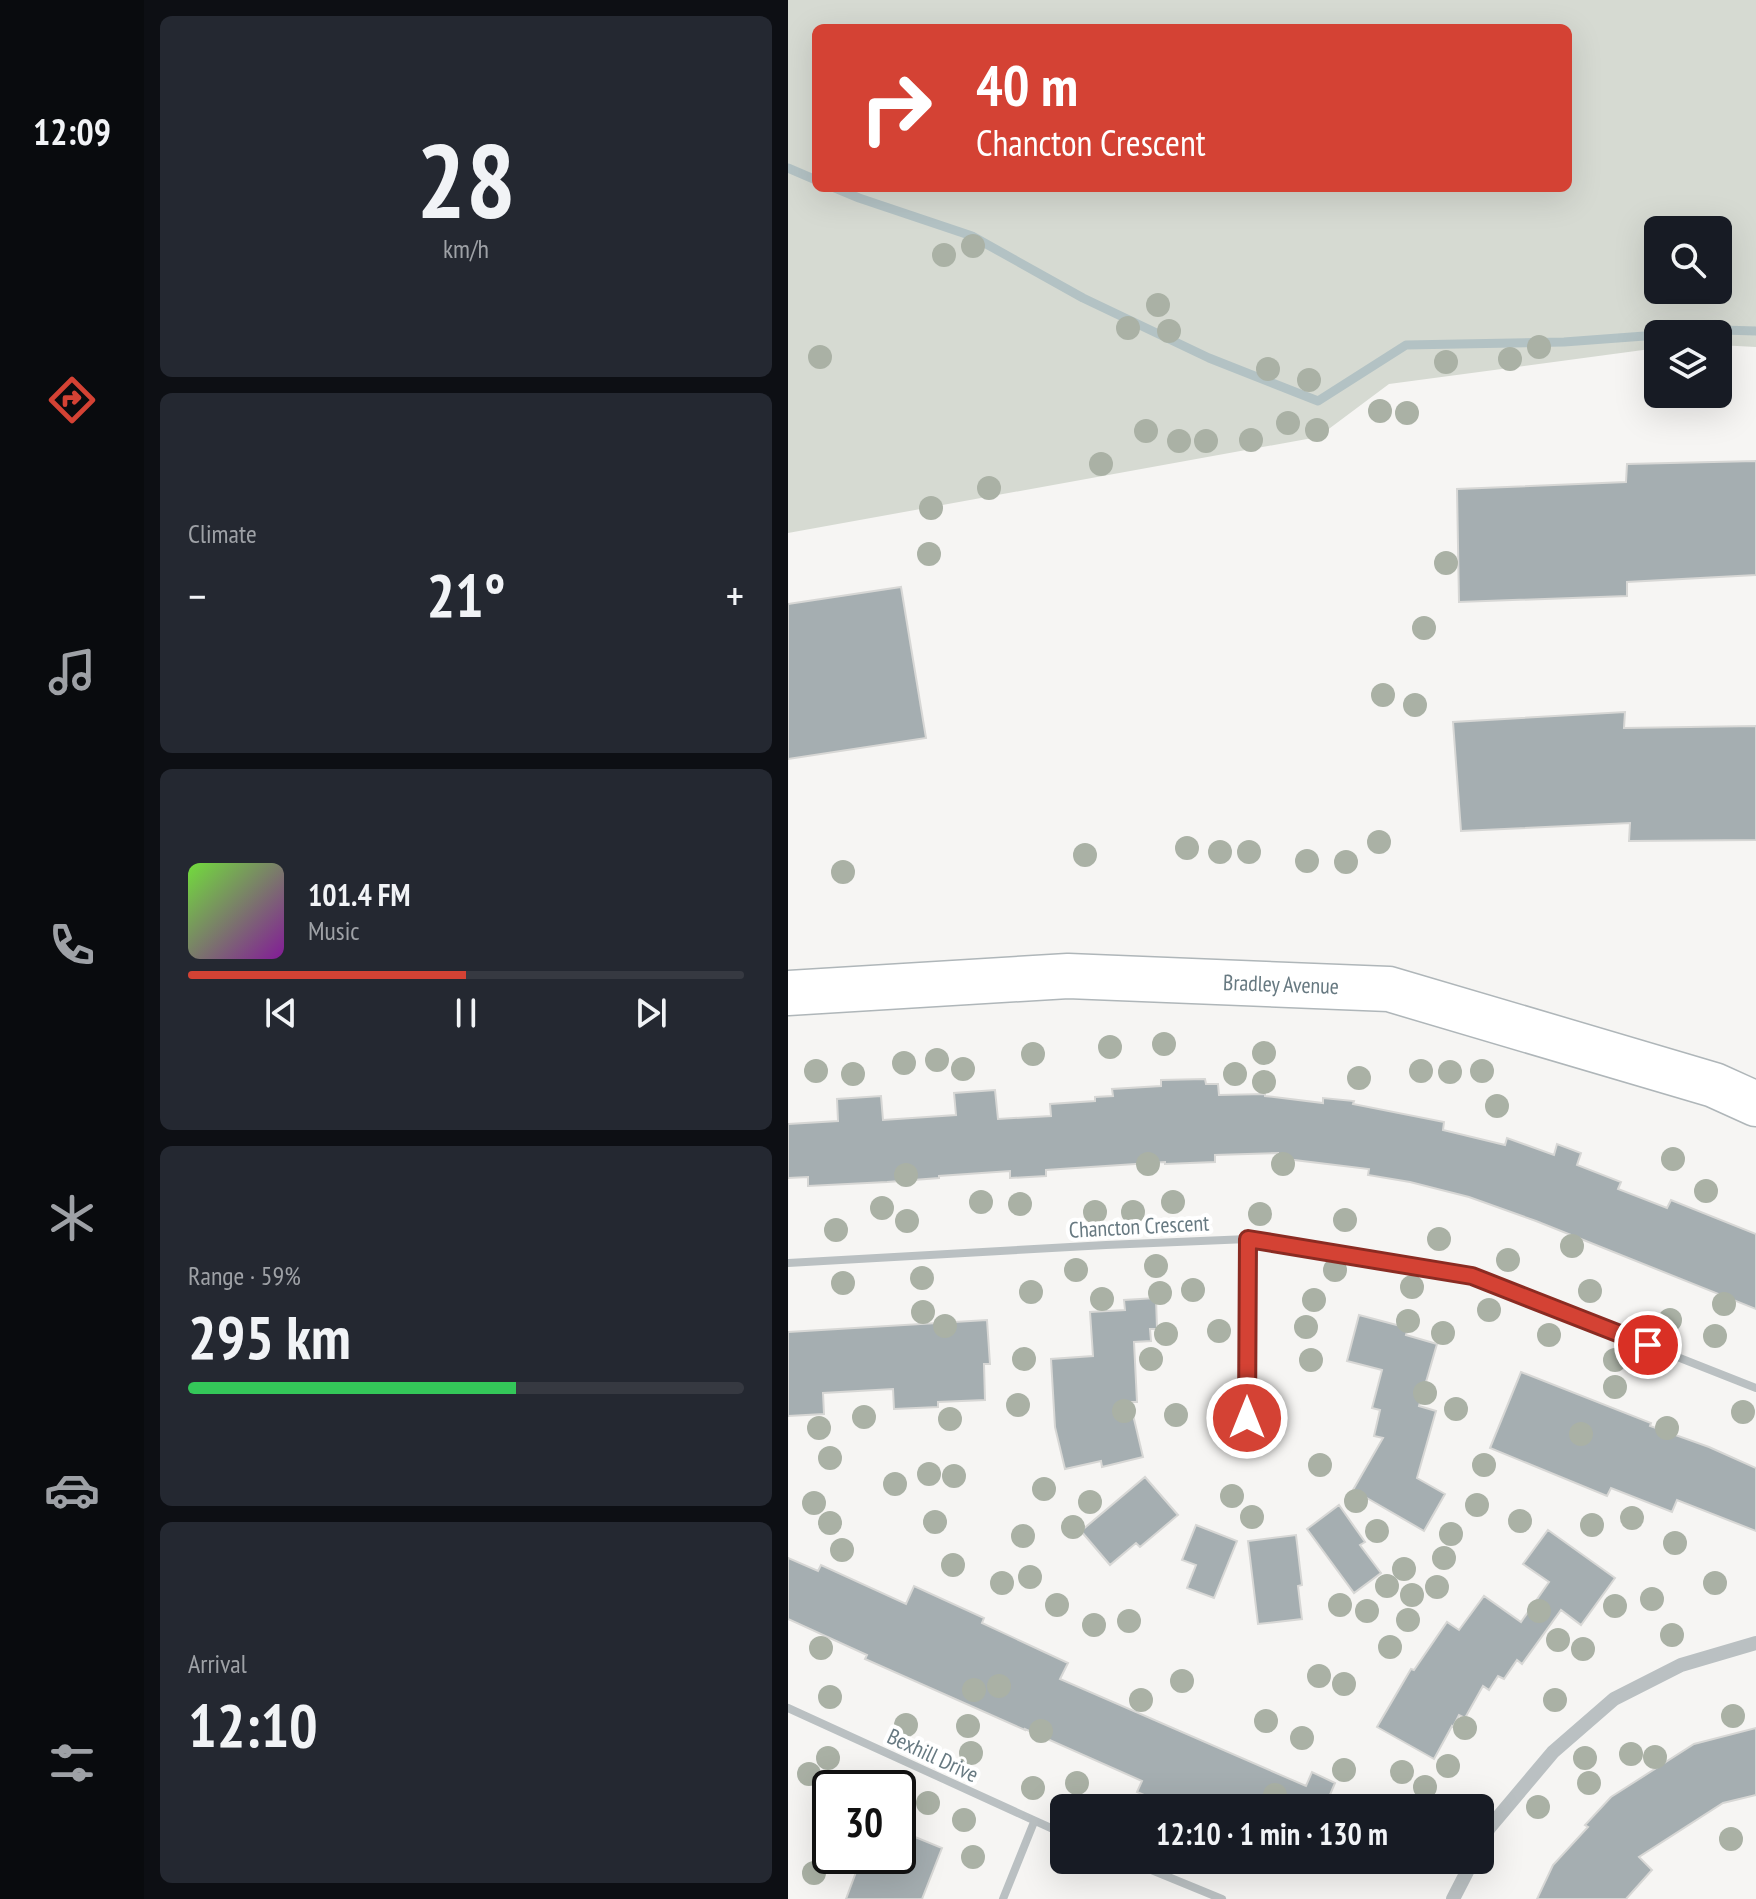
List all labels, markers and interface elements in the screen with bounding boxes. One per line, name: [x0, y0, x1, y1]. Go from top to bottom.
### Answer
text: 40 m: [976, 49, 1078, 121]
icon: right: [844, 56, 948, 160]
text: 12:09: [33, 108, 111, 155]
text: 28: [416, 112, 516, 247]
text: Chancton Crescent: [976, 119, 1206, 166]
map controls: [1644, 216, 1732, 408]
button: search: [1644, 216, 1732, 304]
text: km/h: [443, 232, 489, 265]
button: layers: [1644, 320, 1732, 408]
icon: directions: [44, 372, 100, 428]
text: Climate: [188, 517, 257, 550]
text: 21°: [426, 556, 506, 634]
text: −: [188, 567, 206, 624]
text: +: [726, 567, 744, 624]
icon: music: [44, 644, 100, 700]
text: 101.4 FM: [308, 875, 410, 914]
text: Music: [308, 914, 360, 947]
icon: phone: [44, 917, 100, 973]
street label: Bradley Avenue: [1223, 968, 1339, 1000]
icon: previous: [259, 991, 303, 1035]
icon: pause: [444, 991, 488, 1035]
icon: next: [629, 991, 673, 1035]
icon: climate: [44, 1190, 100, 1246]
street label: Chancton Crescent: [1068, 1208, 1210, 1244]
text: Range · 59%: [188, 1259, 301, 1292]
text: 295 km: [188, 1298, 351, 1376]
pin: [1614, 1311, 1682, 1379]
icon: arrive: [1626, 1323, 1670, 1367]
position arrow: [1205, 1376, 1289, 1460]
icon: car: [44, 1462, 100, 1518]
text: Arrival: [188, 1647, 247, 1680]
text: 12:10: [188, 1686, 318, 1764]
street label: Bexhill Drive: [883, 1722, 983, 1788]
icon: filters: [44, 1735, 100, 1791]
speed limit sign: 30: [812, 1770, 916, 1874]
text: 12:10 · 1 min · 130 m: [1156, 1814, 1388, 1853]

